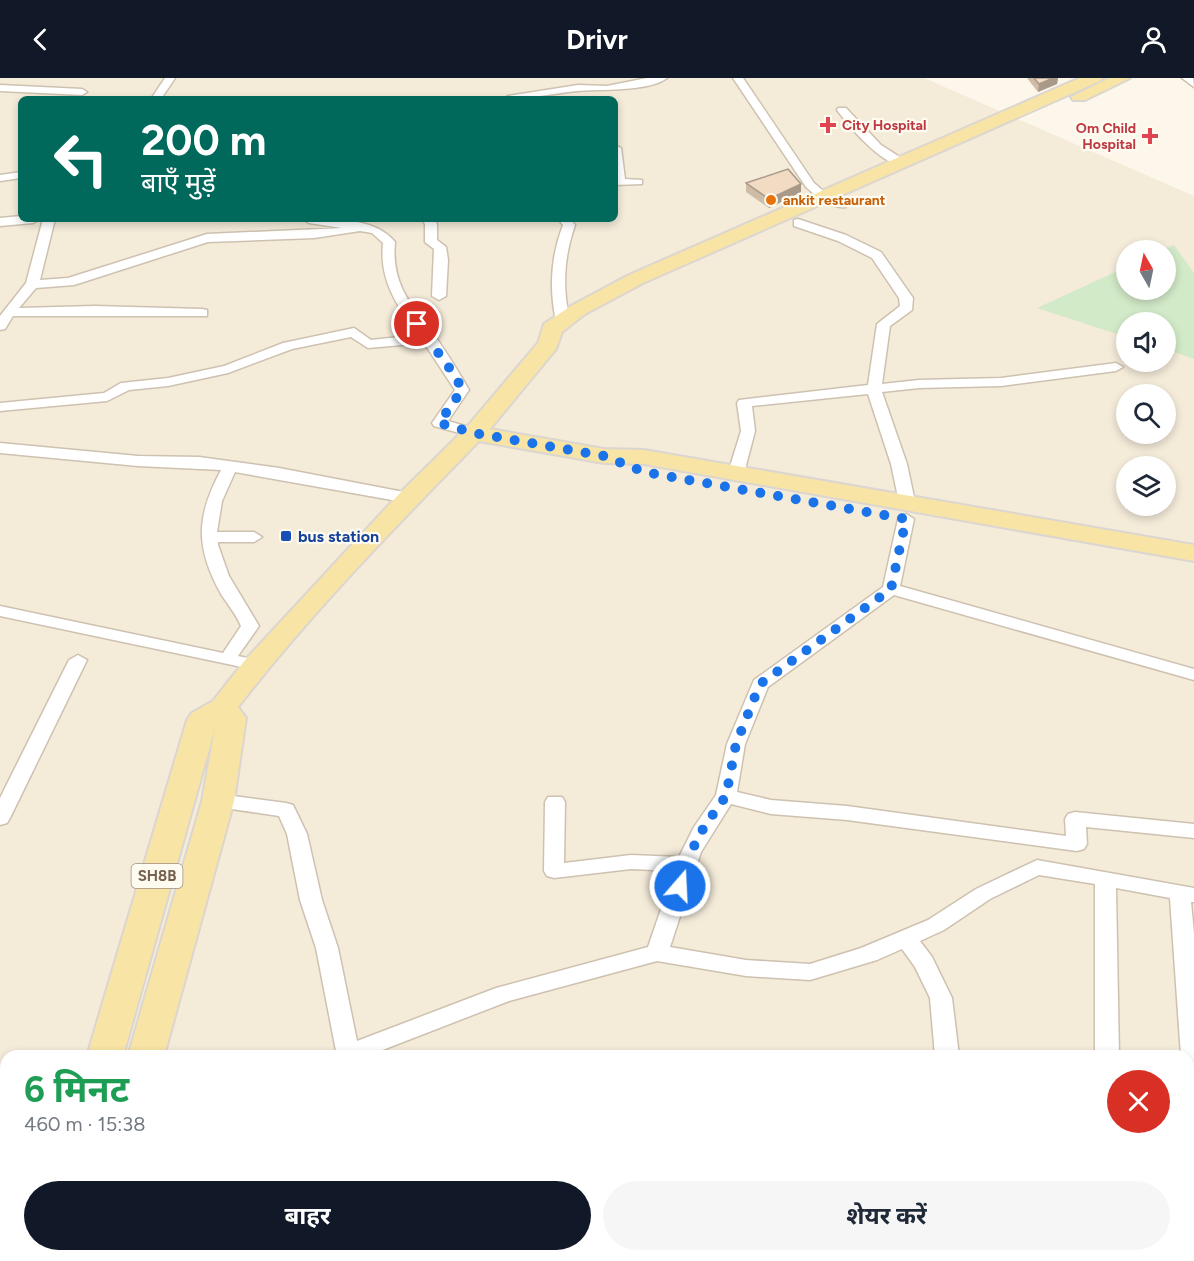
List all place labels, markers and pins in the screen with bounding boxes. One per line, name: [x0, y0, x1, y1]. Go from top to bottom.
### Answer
marker: City Hospital: [819, 116, 837, 134]
place label: City Hospital: [842, 117, 927, 134]
place label: Om Child Hospital: [1076, 120, 1136, 153]
marker: Om Child Hospital: [1141, 127, 1159, 145]
place label: ankit restaurant: [783, 192, 886, 209]
marker: ankit restaurant: [764, 193, 778, 207]
pin: [391, 298, 442, 349]
place label: bus station: [298, 527, 379, 546]
marker: bus station: [279, 529, 293, 543]

